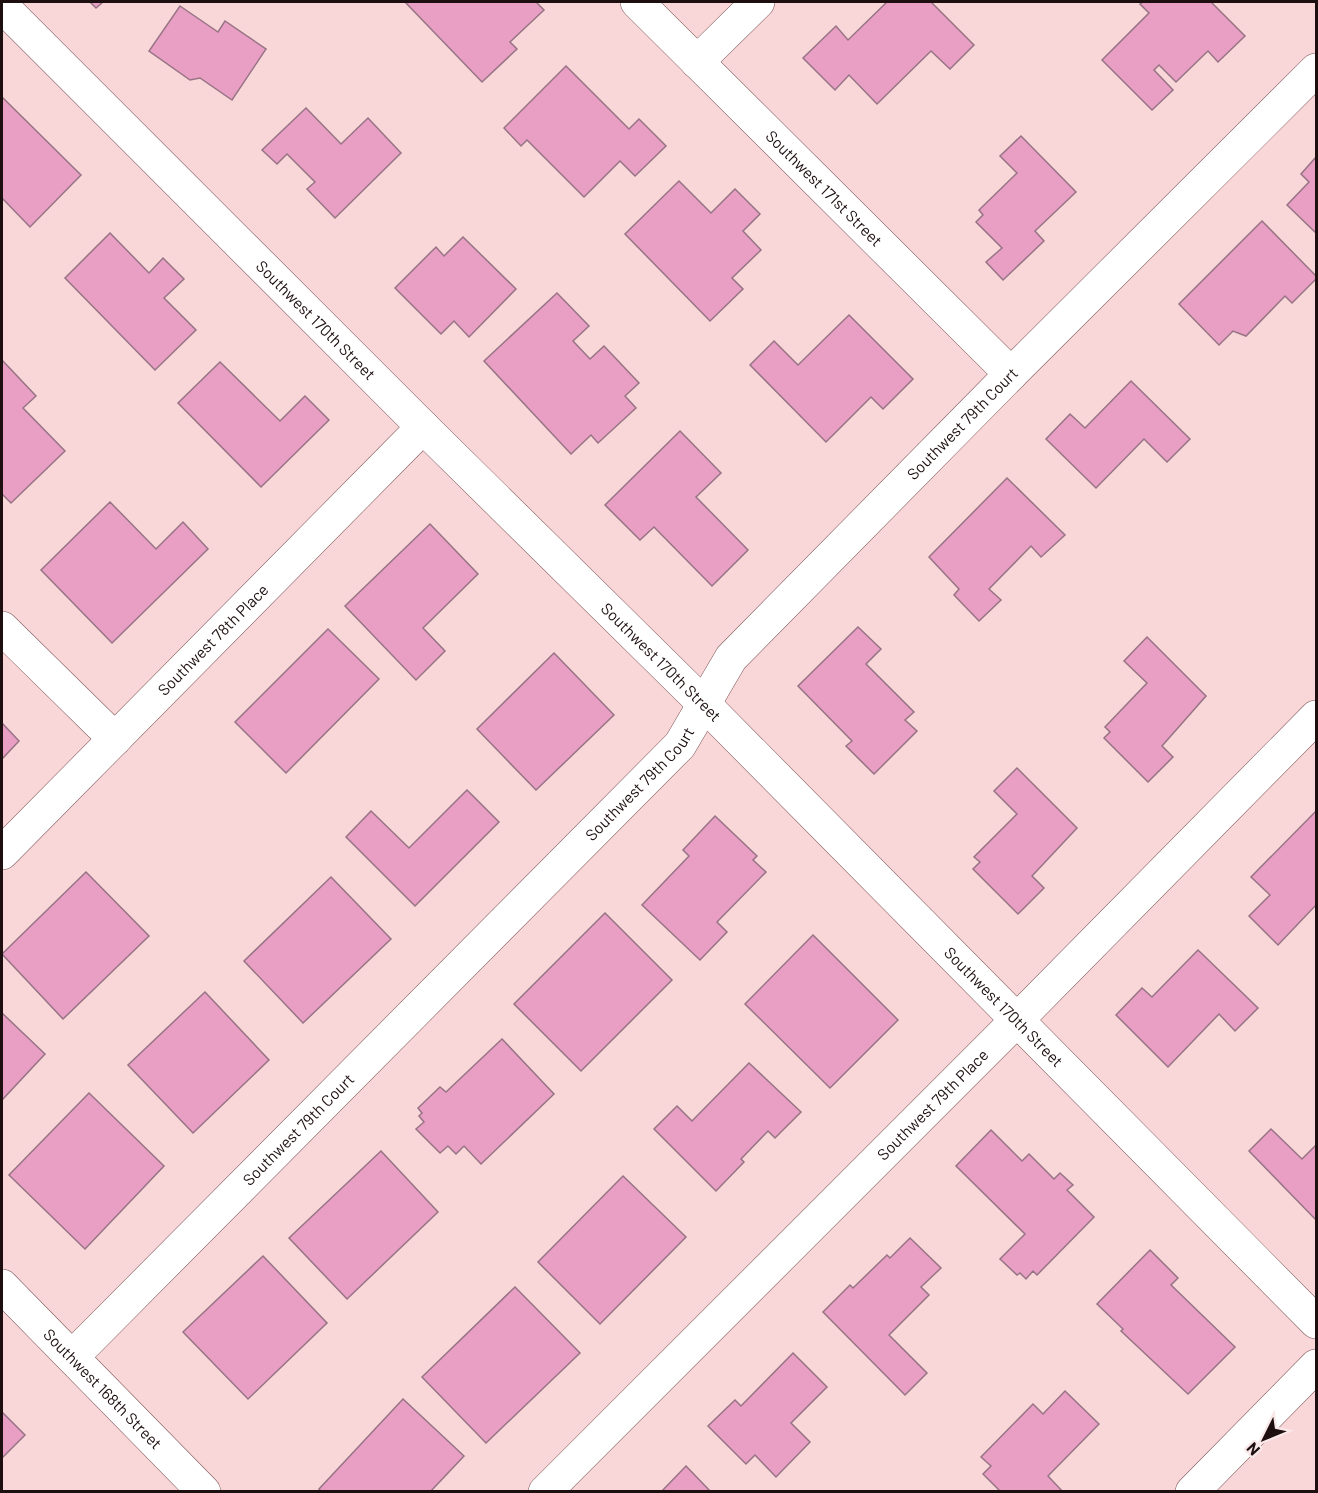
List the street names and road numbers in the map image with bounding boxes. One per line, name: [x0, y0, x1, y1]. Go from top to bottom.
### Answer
street label: Southwest 171st Street: [762, 126, 887, 250]
street label: Southwest 170th Street: [253, 256, 380, 383]
street label: Southwest 79th Court: [903, 363, 1021, 483]
street label: Southwest 78th Place: [153, 580, 272, 699]
street label: Southwest 170th Street: [598, 598, 726, 725]
street label: Southwest 79th Court: [581, 723, 697, 844]
street label: Southwest 170th Street: [941, 942, 1068, 1070]
street label: Southwest 79th Place: [873, 1045, 992, 1164]
street label: Southwest 79th Court: [238, 1069, 357, 1189]
street label: Southwest 168th Street: [40, 1324, 166, 1453]

